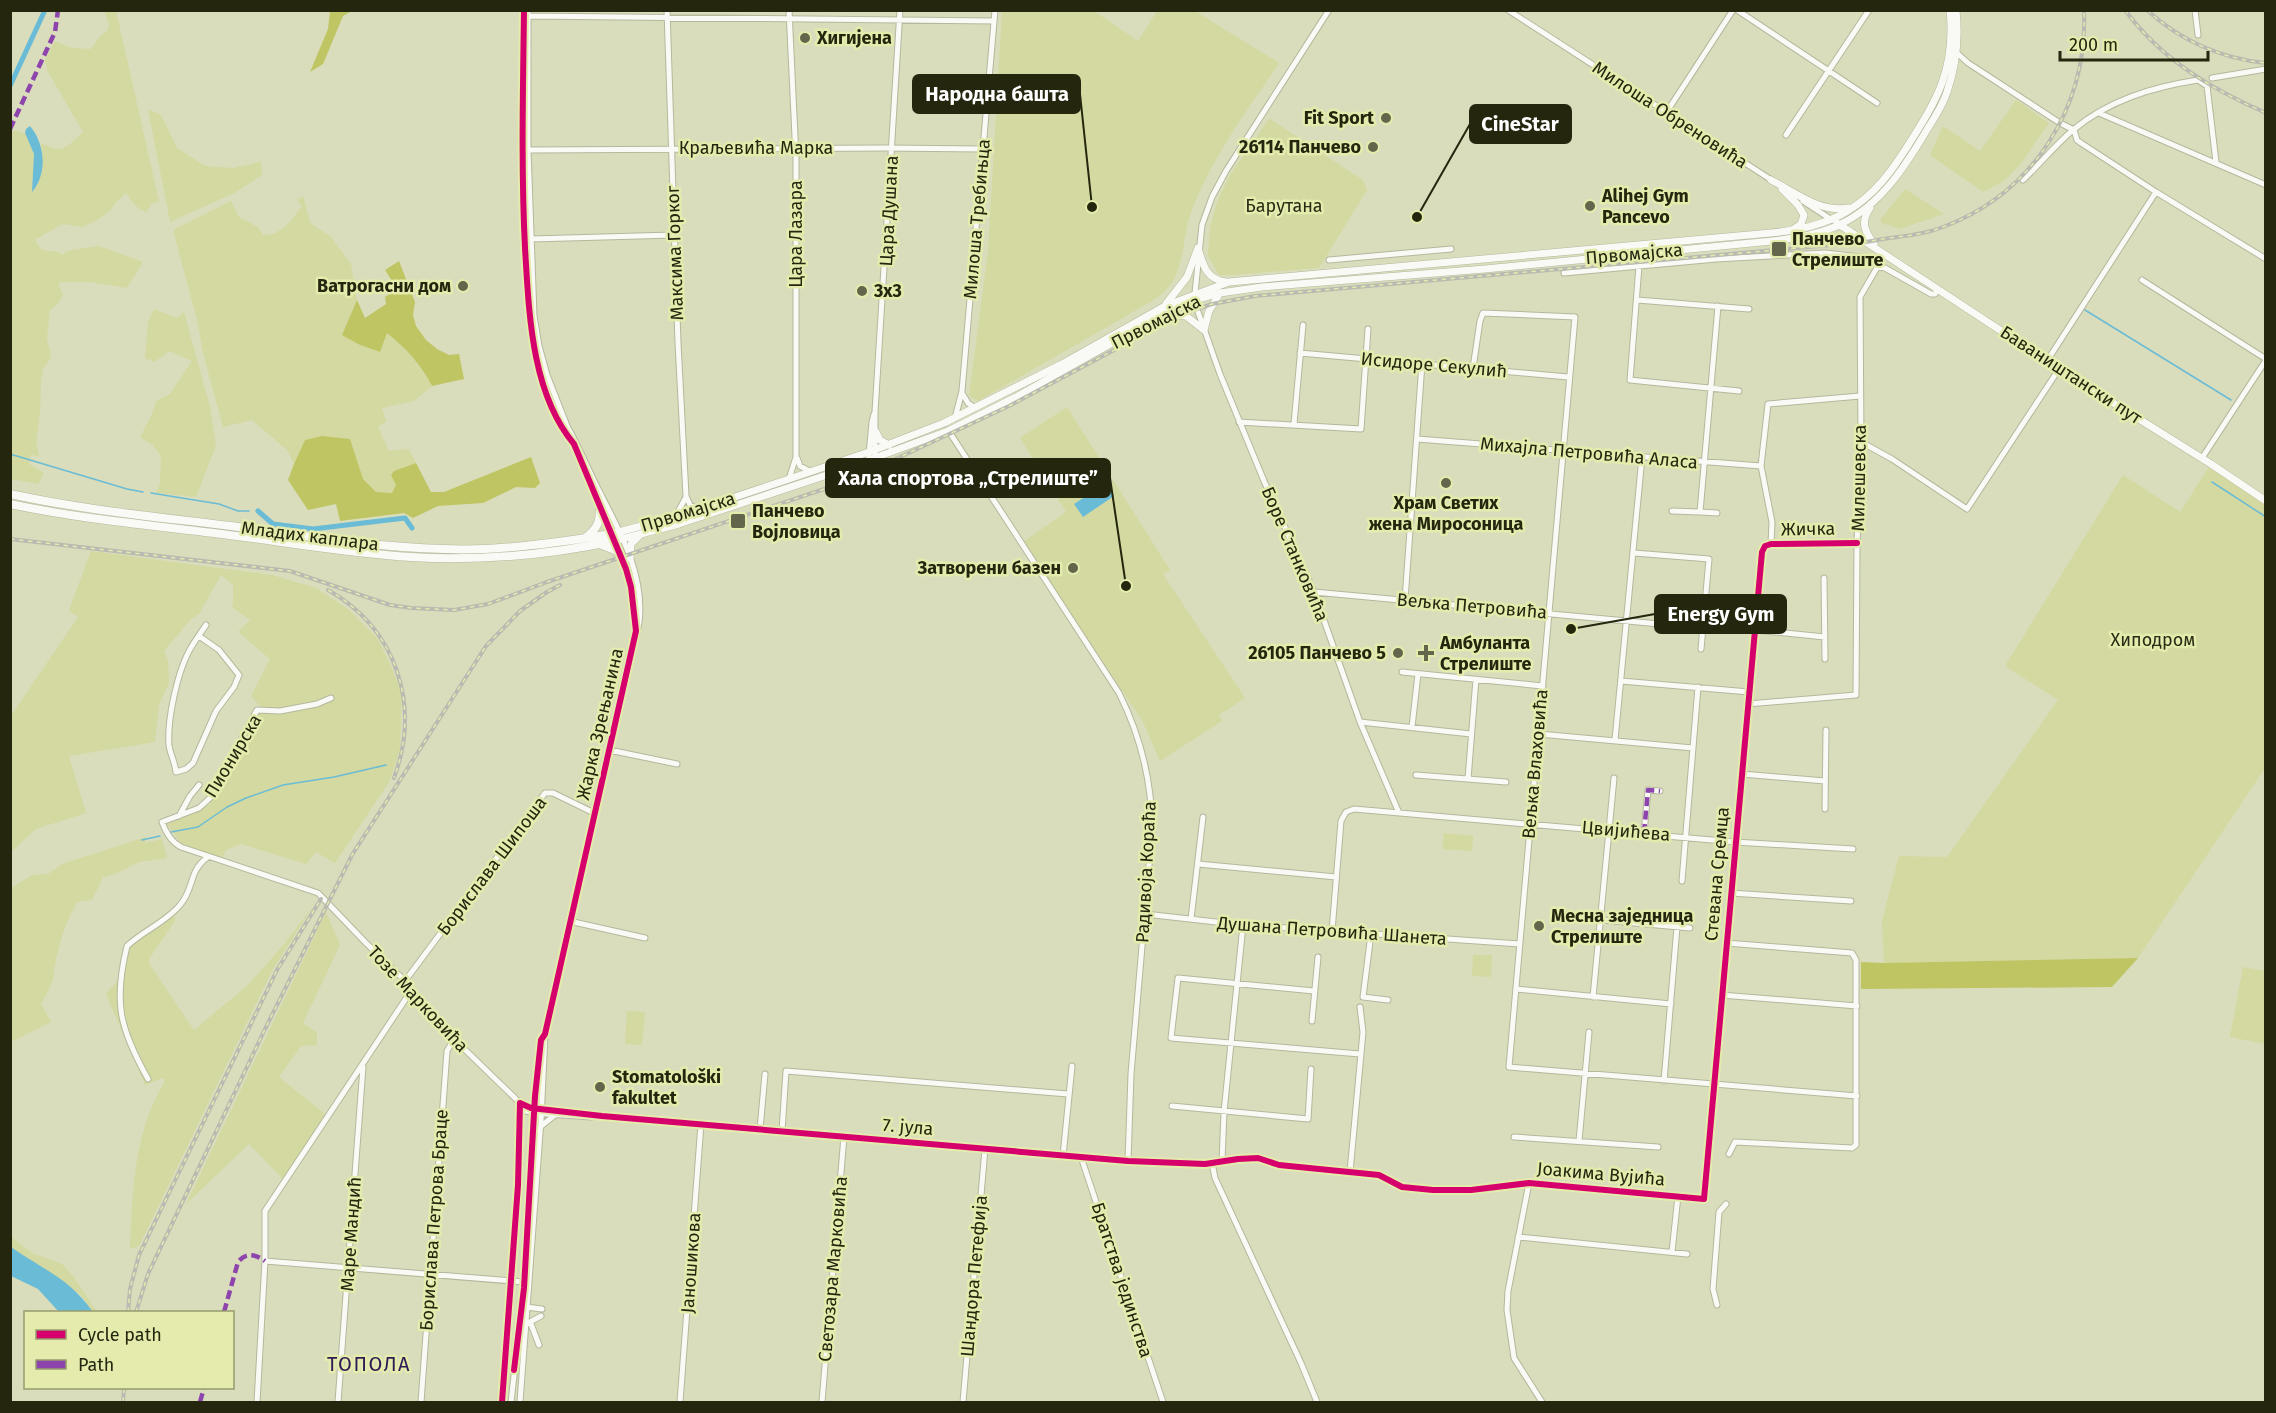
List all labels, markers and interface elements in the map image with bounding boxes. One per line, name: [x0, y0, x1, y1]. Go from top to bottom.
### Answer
scale bar: [2060, 24, 2208, 62]
place label: Хигијена: [816, 27, 892, 49]
marker: Хигијена: [798, 31, 812, 45]
text: 200 m: [2069, 34, 2118, 56]
street label: Милоша Обреновића: [1588, 57, 1752, 173]
callout: Народна башта: [913, 75, 1080, 113]
text: Народна башта: [925, 82, 1069, 106]
callout: CineStar: [1470, 105, 1571, 143]
place label: Fit Sport: [1304, 107, 1375, 129]
marker: Fit Sport: [1379, 111, 1393, 125]
text: CineStar: [1481, 112, 1560, 136]
place label: 26114 Панчево: [1239, 136, 1361, 158]
street label: Краљевића Марка: [679, 137, 833, 159]
street label: Милоша Требињца: [959, 138, 995, 300]
marker: 26114 Панчево: [1366, 140, 1380, 154]
street label: Цара Душана: [875, 155, 903, 267]
street label: Цара Лазара: [785, 180, 807, 288]
street label: Максима Горког: [662, 185, 688, 321]
place label: Alihej Gym Pancevo: [1601, 185, 1689, 228]
park label: Барутана: [1245, 195, 1323, 217]
marker: Alihej Gym Pancevo: [1583, 199, 1597, 213]
place label: Панчево Стрелиште: [1792, 228, 1884, 271]
street label: Првомајска: [1584, 239, 1684, 269]
marker: Панчево Стрелиште: [1770, 240, 1788, 258]
place label: Ватрогасни дом: [317, 275, 451, 297]
marker: Ватрогасни дом: [456, 279, 470, 293]
place label: 3x3: [873, 280, 902, 302]
marker: 3x3: [855, 284, 869, 298]
street label: Првомајска: [1108, 290, 1204, 354]
street label: Баваништански пут: [1996, 321, 2147, 430]
street label: Исидоре Секулић: [1360, 348, 1508, 382]
street label: Милешевска: [1847, 424, 1871, 532]
street label: Михајла Петровића Аласа: [1479, 433, 1699, 473]
callout: Хала спортова „Стрелиште”: [826, 459, 1110, 497]
text: Хала спортова „Стрелиште”: [837, 466, 1098, 490]
marker: Храм Светих жена Миросоница: [1439, 476, 1453, 490]
street label: Боре Станковића: [1257, 483, 1333, 625]
street label: Првомајска: [638, 487, 738, 537]
place label: Храм Светих жена Миросоница: [1369, 492, 1523, 535]
place label: Панчево Војловица: [752, 500, 841, 543]
marker: Панчево Војловица: [729, 512, 747, 530]
street label: Младих каплара: [240, 517, 380, 555]
street label: Жичка: [1781, 518, 1835, 540]
place label: Затворени базен: [916, 557, 1061, 579]
marker: Затворени базен: [1066, 561, 1080, 575]
street label: Вељка Петровића: [1396, 588, 1548, 624]
callout: Energy Gym: [1655, 595, 1786, 633]
text: Energy Gym: [1668, 602, 1774, 626]
park label: Хиподром: [2111, 629, 2195, 651]
place label: Амбуланта Стрелиште: [1439, 632, 1532, 675]
place label: 26105 Панчево 5: [1248, 642, 1386, 664]
marker: Амбуланта Стрелиште: [1417, 644, 1435, 662]
street label: Жарка Зрењанина: [572, 646, 628, 802]
marker: 26105 Панчево 5: [1391, 646, 1405, 660]
street label: Вељка Влаховића: [1517, 688, 1553, 840]
street label: Пионирска: [200, 710, 266, 802]
street label: Борислава Шипоша: [433, 792, 551, 940]
street label: Радивоја Кораћа: [1131, 801, 1161, 943]
street label: Стевана Сремца: [1700, 806, 1734, 942]
street label: Цвијићева: [1581, 816, 1671, 846]
place label: Месна заједница Стрелиште: [1551, 905, 1694, 948]
street label: Душана Петровића Шанета: [1216, 912, 1447, 950]
marker: Месна заједница Стрелиште: [1532, 919, 1546, 933]
street label: Тозе Марковића: [363, 941, 473, 1057]
place label: Stomatološki fakultet: [612, 1066, 721, 1109]
marker: Stomatološki fakultet: [593, 1080, 607, 1094]
street label: Борислава Петрова Браце: [415, 1109, 453, 1331]
street label: 7. јула: [882, 1114, 934, 1140]
street label: Јоакима Вујића: [1536, 1157, 1666, 1191]
street label: Светозара Марковића: [814, 1175, 852, 1363]
street label: Маре Мандић: [336, 1176, 366, 1292]
street label: Шандора Петефија: [956, 1194, 992, 1358]
street label: Братства јединства: [1087, 1200, 1157, 1360]
street label: Јаношикова: [677, 1212, 705, 1314]
legend: [24, 1311, 234, 1389]
text: Cycle path: [78, 1324, 162, 1346]
district label: ТОПОЛА: [327, 1352, 411, 1376]
text: Path: [78, 1354, 114, 1376]

